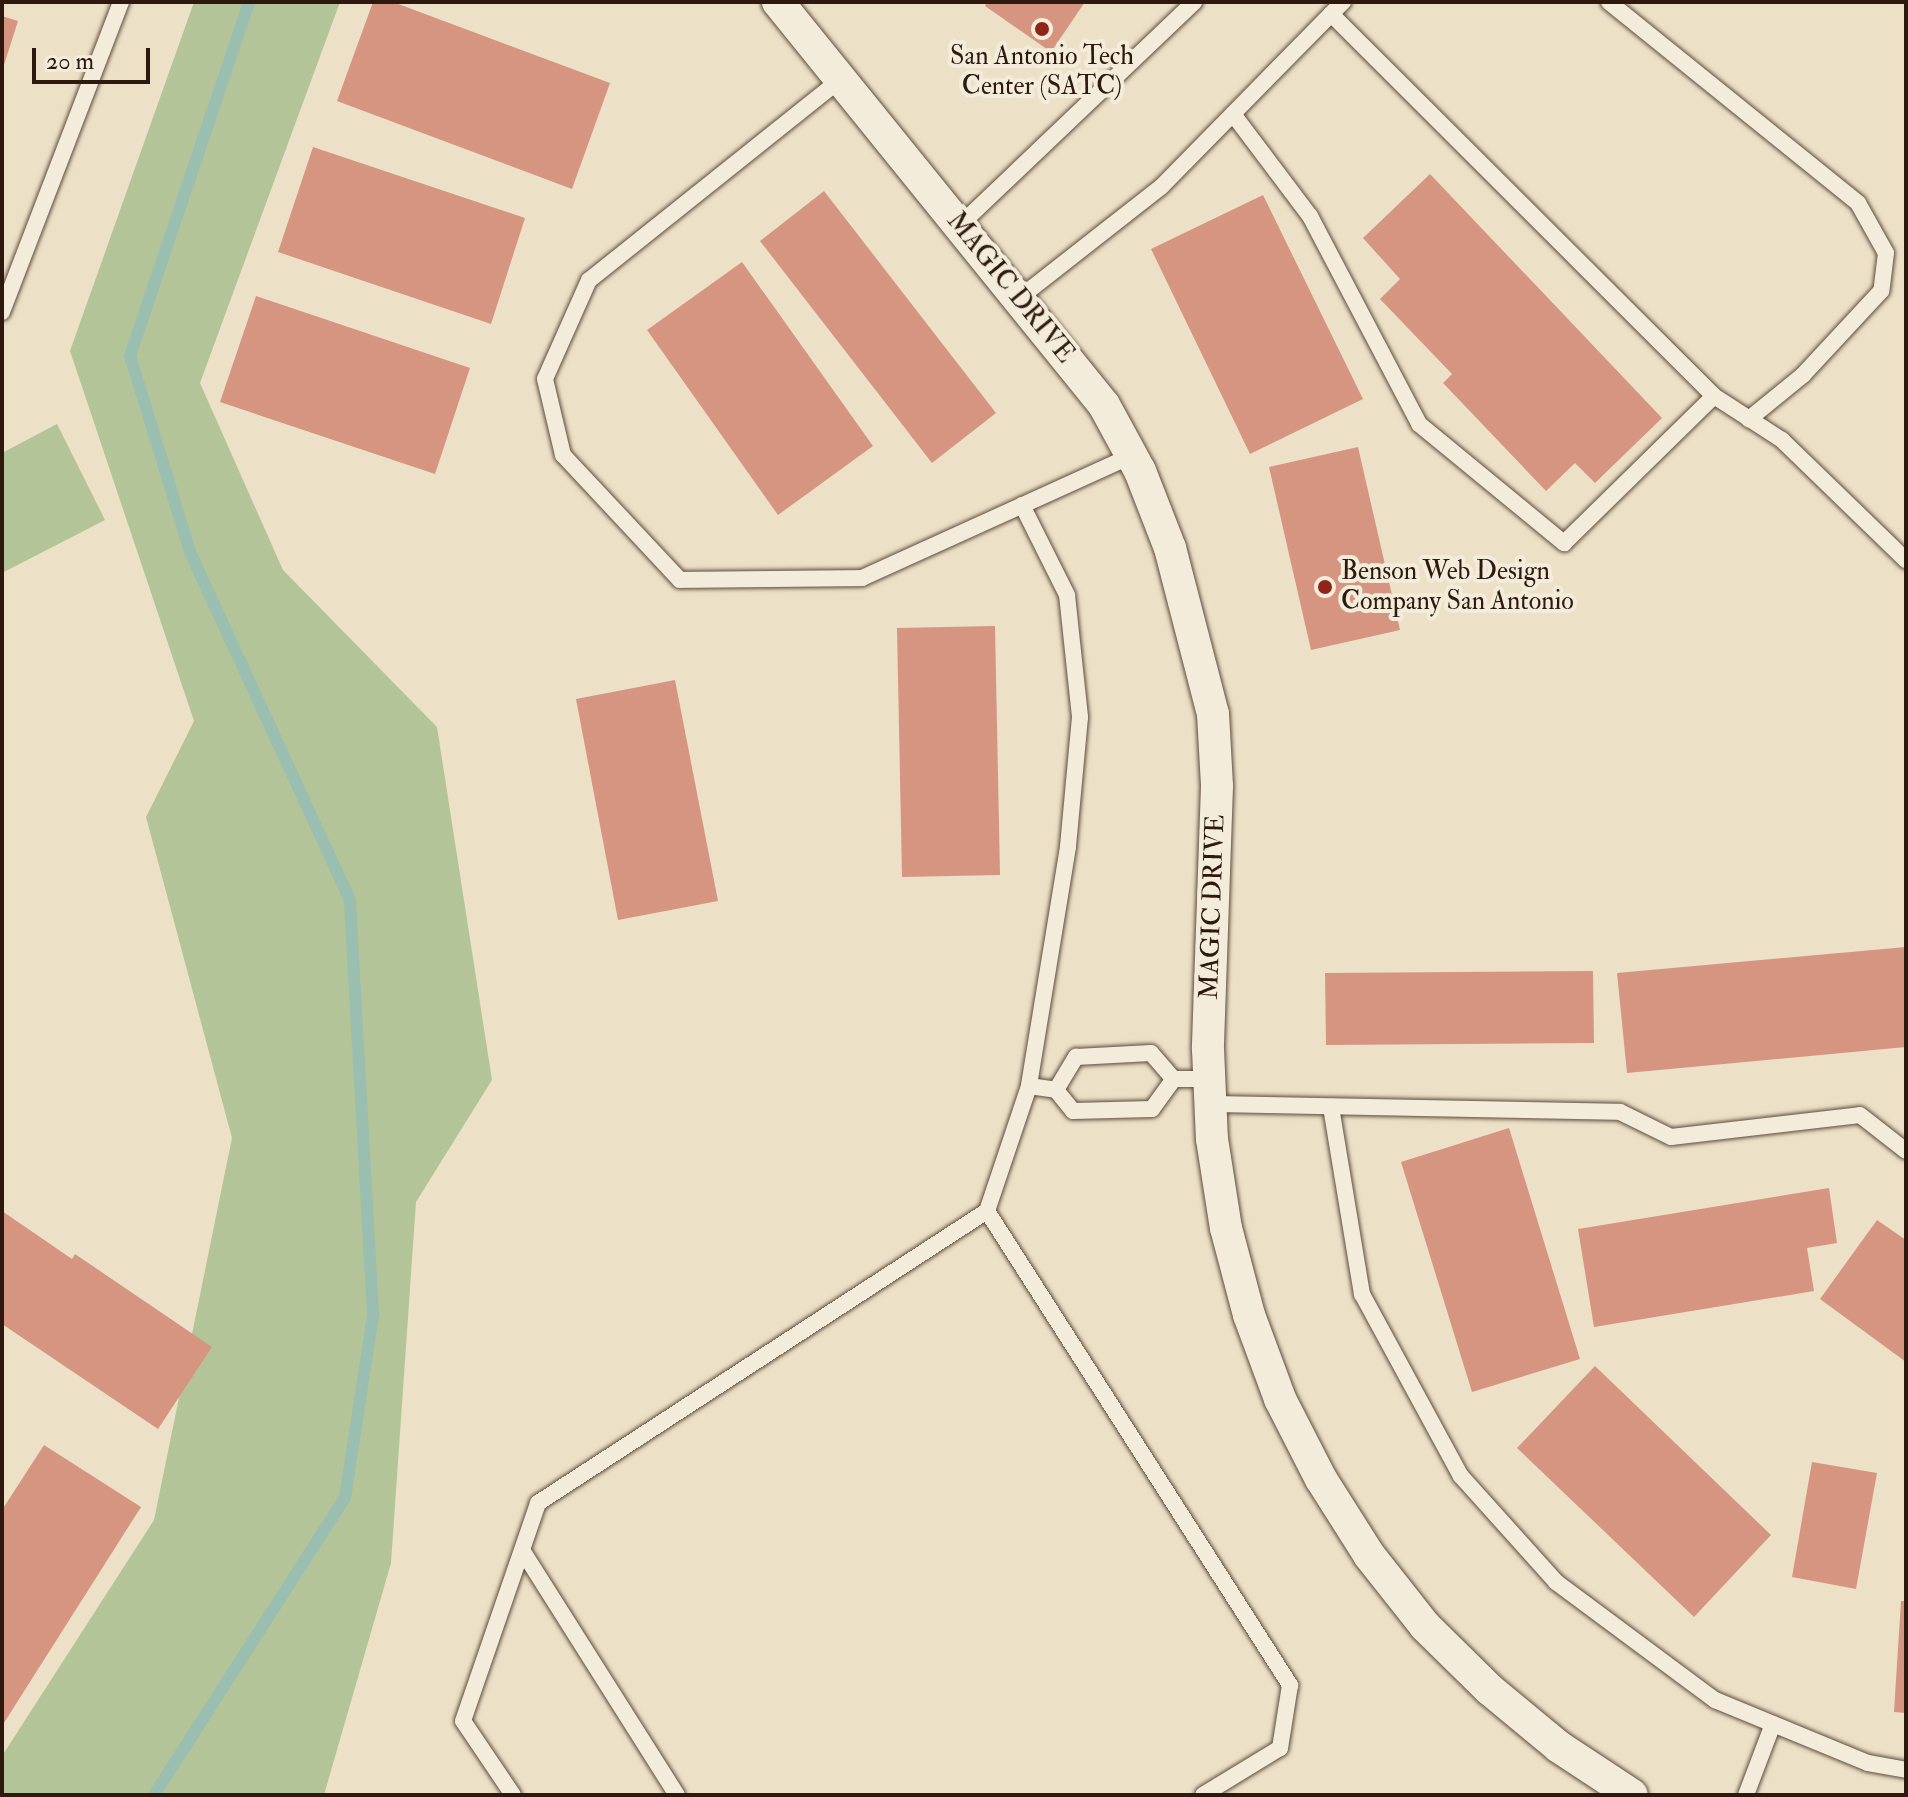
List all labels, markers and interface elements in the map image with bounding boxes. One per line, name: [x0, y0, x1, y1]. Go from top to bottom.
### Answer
marker: San Antonio Tech Center (SATC): [1033, 20, 1051, 38]
scale bar: [36, 32, 154, 82]
place label: San Antonio Tech Center (SATC): [950, 41, 1134, 102]
text: 20 m: [46, 46, 94, 77]
street label: MAGIC DRIVE: [940, 206, 1080, 370]
place label: Benson Web Design Company San Antonio: [1341, 556, 1574, 618]
marker: Benson Web Design Company San Antonio: [1316, 578, 1334, 596]
street label: MAGIC DRIVE: [1194, 814, 1232, 1000]

